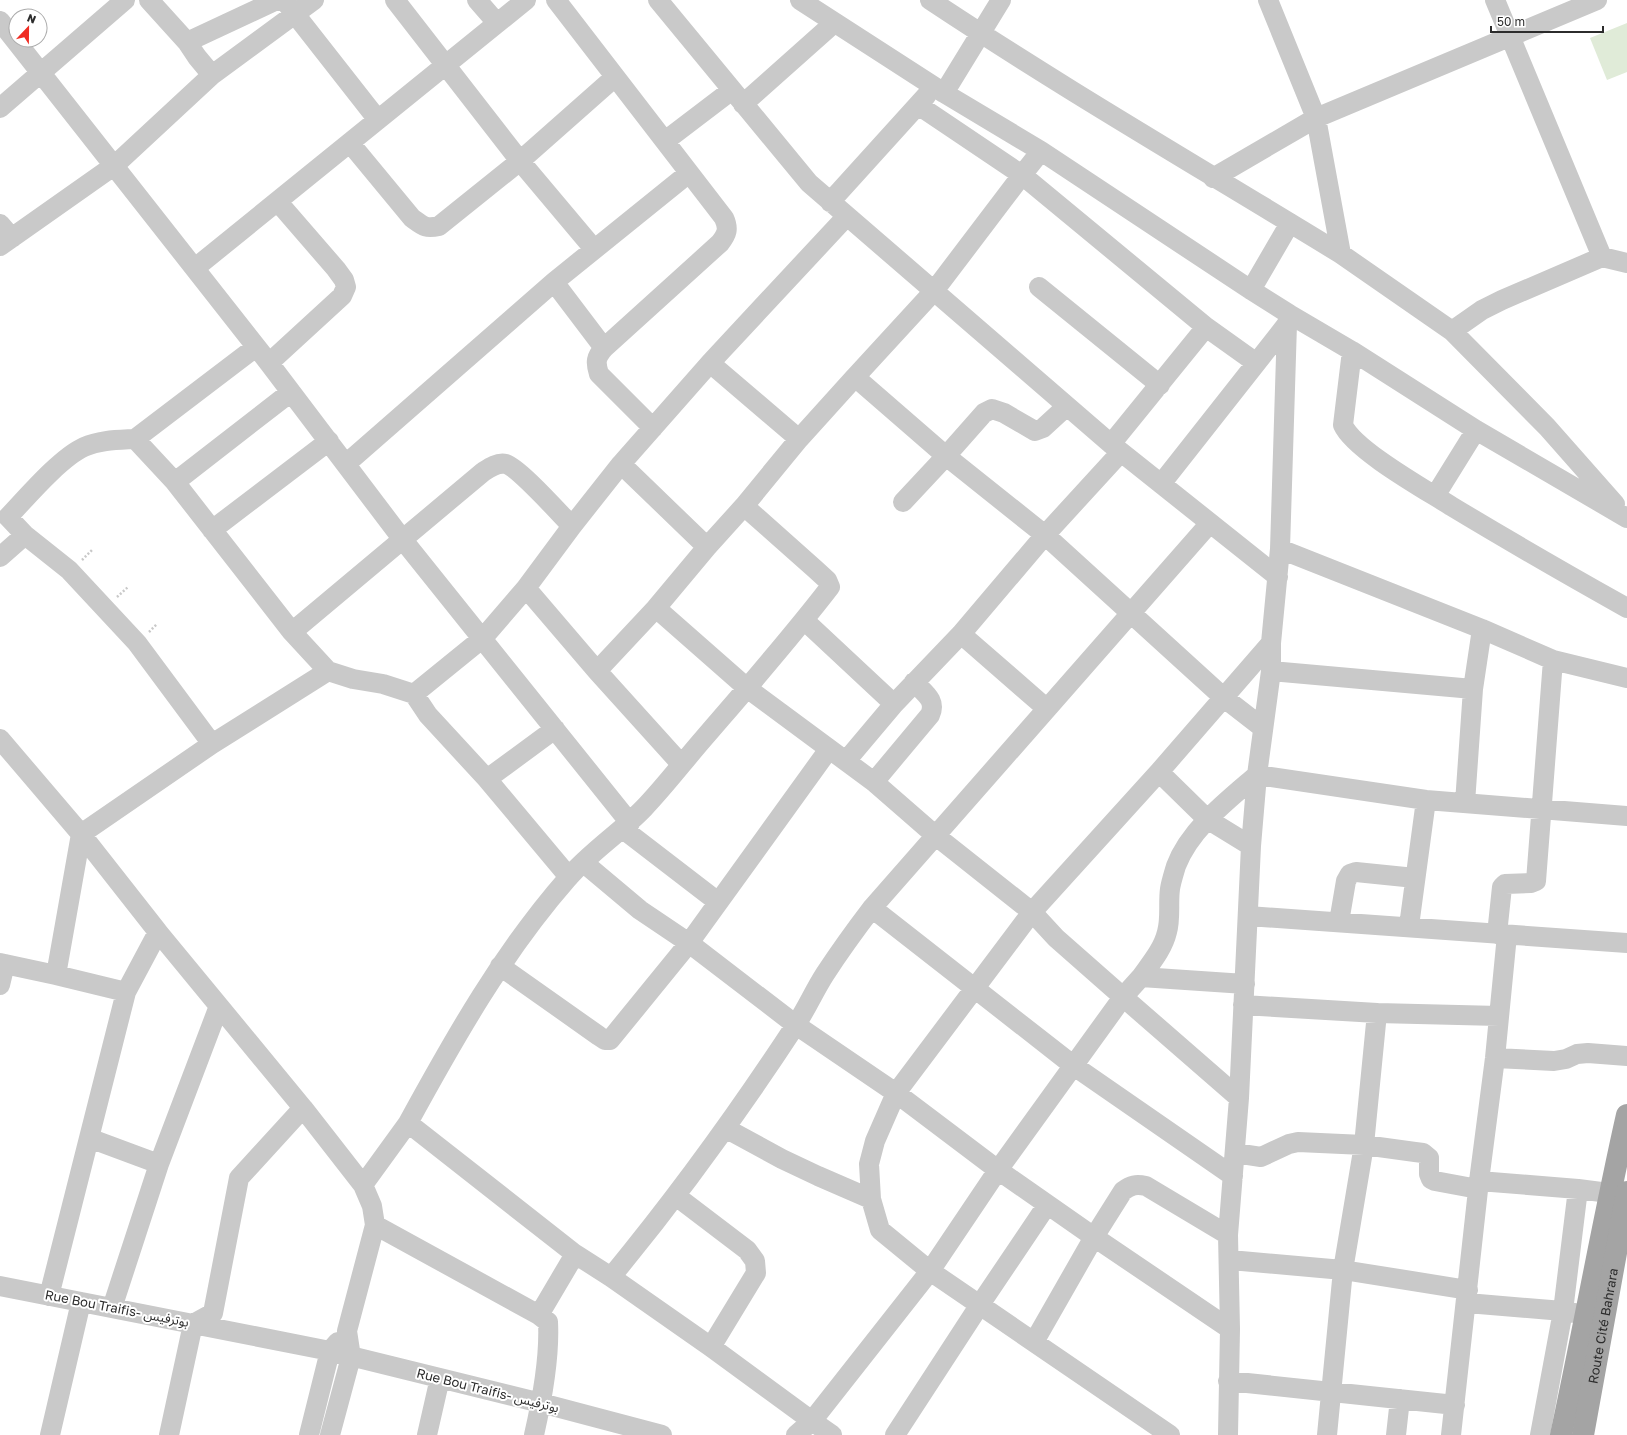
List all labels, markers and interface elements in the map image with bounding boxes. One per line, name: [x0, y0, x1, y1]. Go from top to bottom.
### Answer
north arrow: [8, 8, 48, 48]
scale bar: [1491, 8, 1603, 34]
text: N: [26, 11, 38, 26]
text: 50 m: [1497, 14, 1525, 29]
street label: Route Cité Bahrara: [1584, 1267, 1621, 1385]
street label: Rue Bou Traifis- بوترفيس: [43, 1286, 190, 1331]
street label: Rue Bou Traifis- بوترفيس: [415, 1365, 561, 1416]

